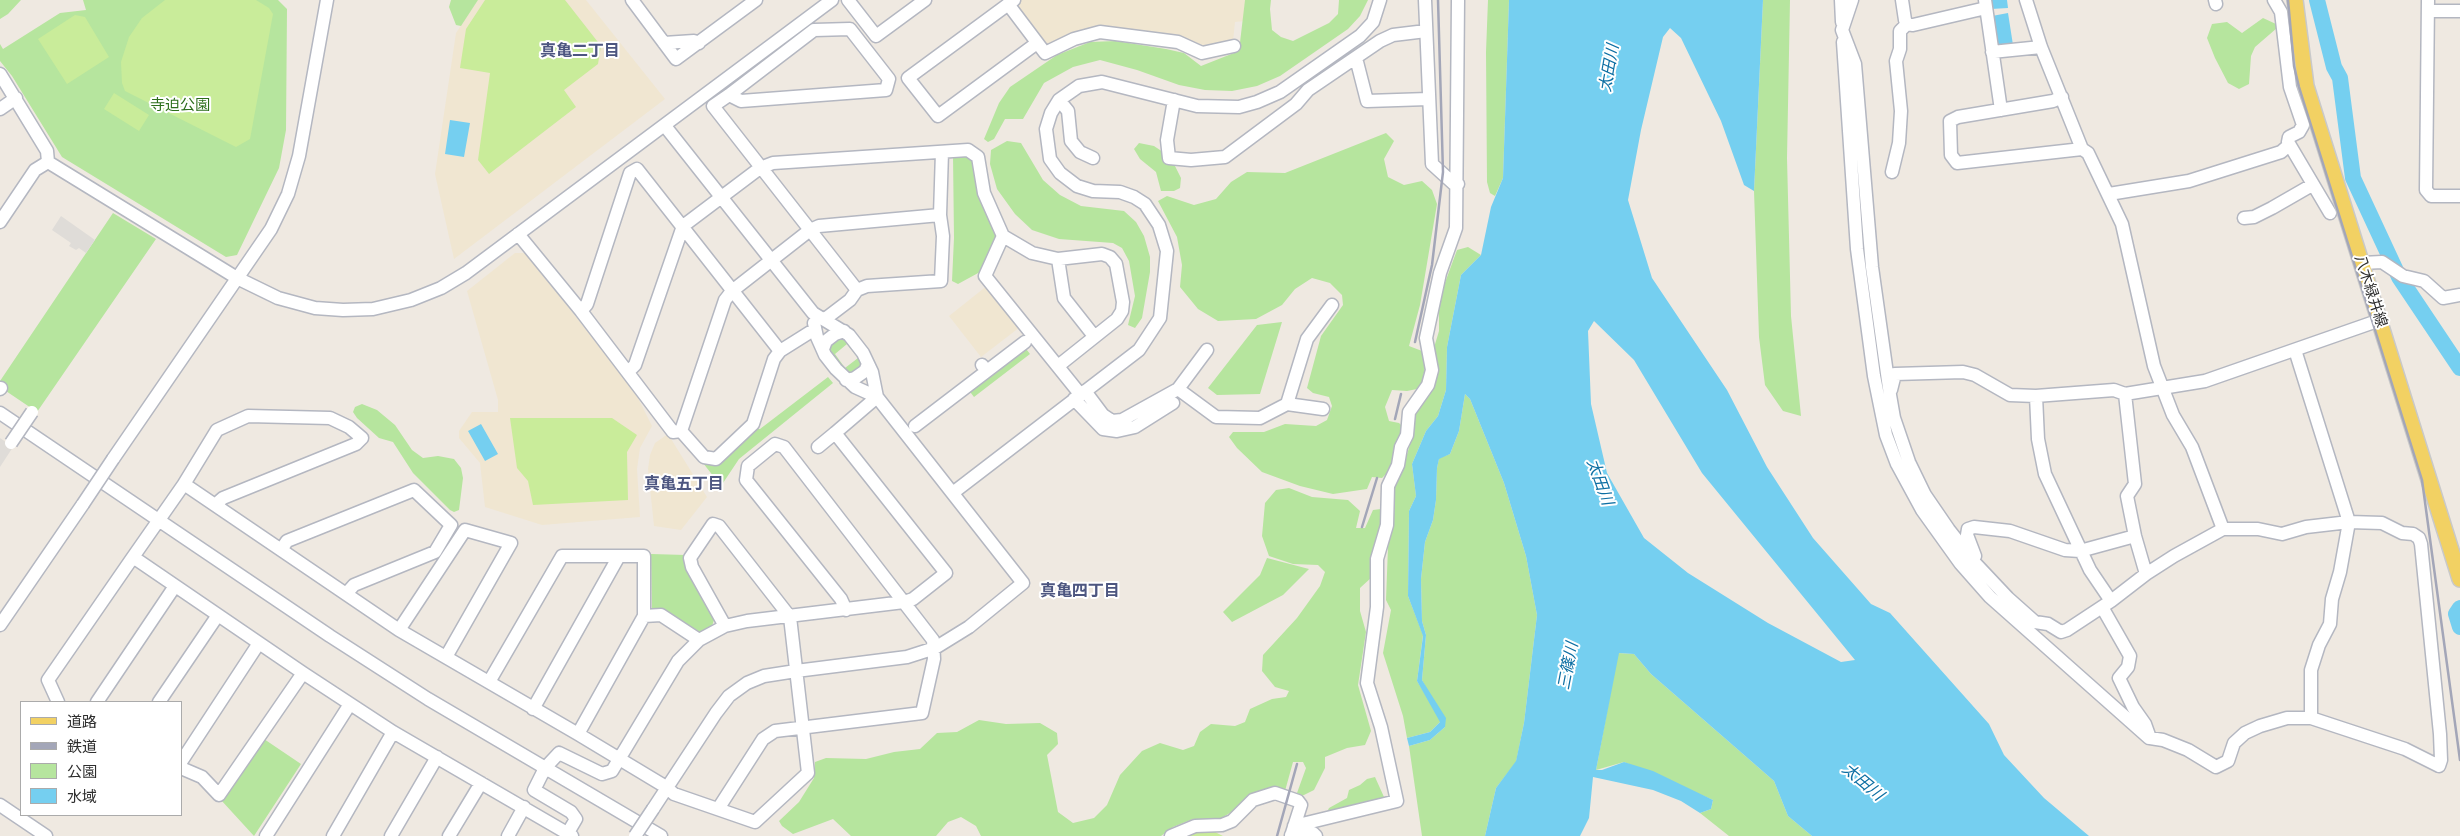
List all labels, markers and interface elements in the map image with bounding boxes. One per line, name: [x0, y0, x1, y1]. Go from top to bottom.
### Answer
district label: 真亀二丁目: [540, 41, 620, 61]
water label: 太田川: [1595, 43, 1623, 93]
park label: 寺迫公園: [150, 96, 210, 114]
street label: 八木緑井線: [2351, 253, 2391, 329]
water label: 太田川: [1583, 456, 1617, 508]
district label: 真亀五丁目: [644, 474, 724, 494]
district label: 真亀四丁目: [1040, 581, 1120, 601]
water label: 三篠川: [1554, 641, 1582, 691]
legend: [20, 701, 182, 816]
text: 道路: [67, 712, 97, 730]
text: 鉄道: [67, 737, 97, 755]
water label: 太田川: [1838, 759, 1888, 805]
text: 公園: [67, 762, 97, 780]
text: 水域: [67, 787, 97, 805]

